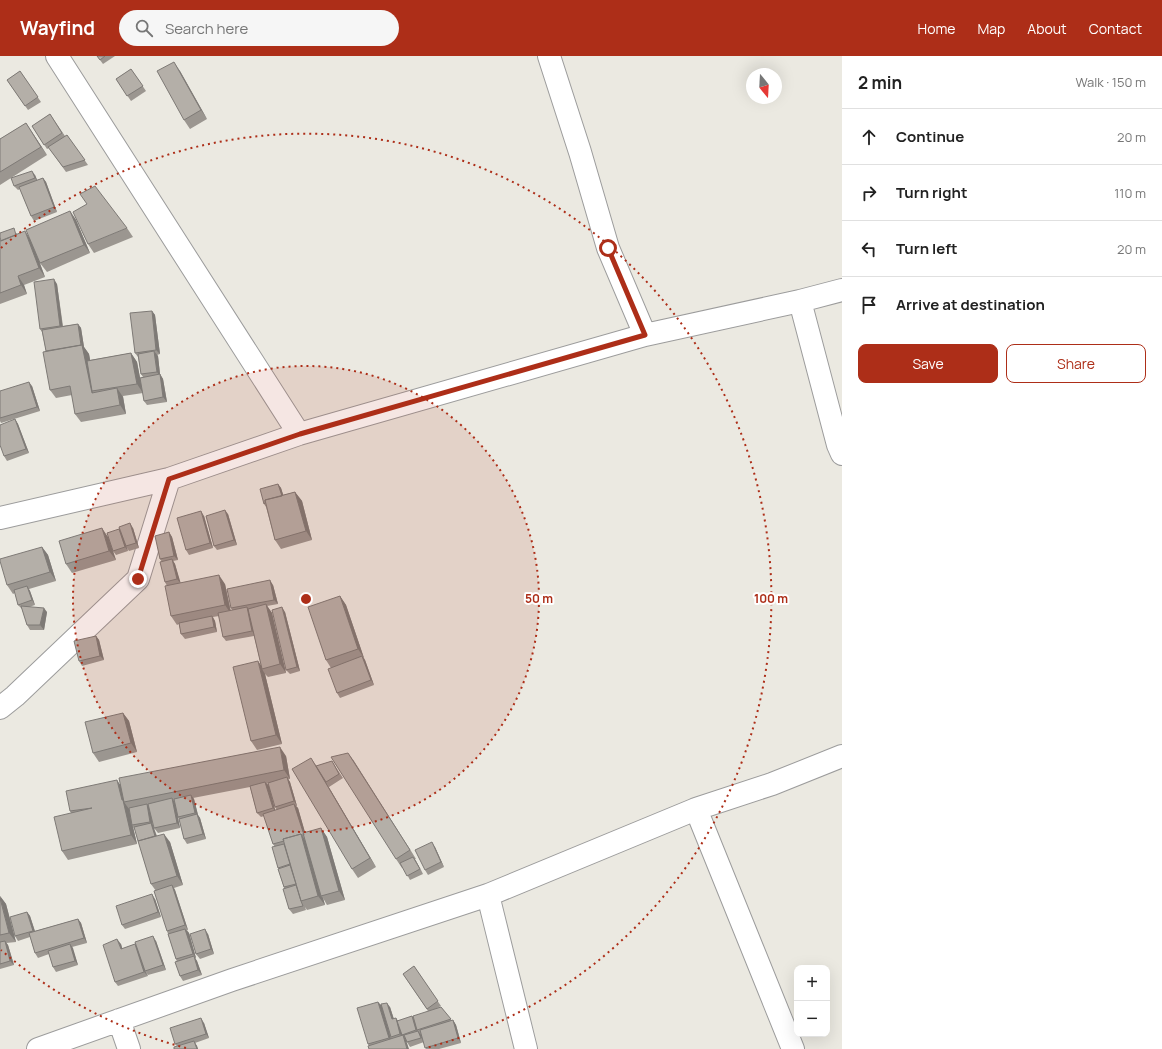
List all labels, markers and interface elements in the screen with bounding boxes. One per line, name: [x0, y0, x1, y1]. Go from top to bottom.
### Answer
search box: [119, 10, 399, 46]
text: Wayfind: [20, 15, 95, 41]
icon: search: [133, 17, 155, 39]
text: Search here: [165, 18, 248, 39]
text: Home: [918, 19, 955, 38]
text: Map: [977, 19, 1005, 38]
text: About: [1027, 19, 1067, 38]
text: Contact: [1089, 19, 1142, 38]
north arrow: [746, 68, 782, 104]
text: 2 min: [858, 71, 902, 94]
text: Walk · 150 m: [1075, 73, 1146, 91]
icon: ahead: [858, 126, 880, 148]
text: Continue: [896, 126, 964, 147]
text: 20 m: [1117, 128, 1146, 146]
icon: right: [858, 182, 880, 204]
text: Turn right: [896, 182, 967, 203]
text: 110 m: [1114, 184, 1146, 202]
icon: left: [858, 238, 880, 260]
text: Turn left: [896, 238, 958, 259]
route start: [599, 239, 617, 257]
text: 20 m: [1117, 240, 1146, 258]
icon: arrive: [858, 294, 880, 316]
text: Arrive at destination: [896, 294, 1045, 315]
button: Save: [858, 344, 998, 383]
button: Share: [1006, 344, 1146, 383]
route end: [129, 570, 147, 588]
text: 50 m: [525, 590, 553, 607]
text: 100 m: [754, 590, 788, 607]
centre of rings: [299, 592, 313, 606]
map controls: [794, 965, 830, 1037]
button: +: [794, 965, 830, 1001]
button: −: [794, 1001, 830, 1037]

